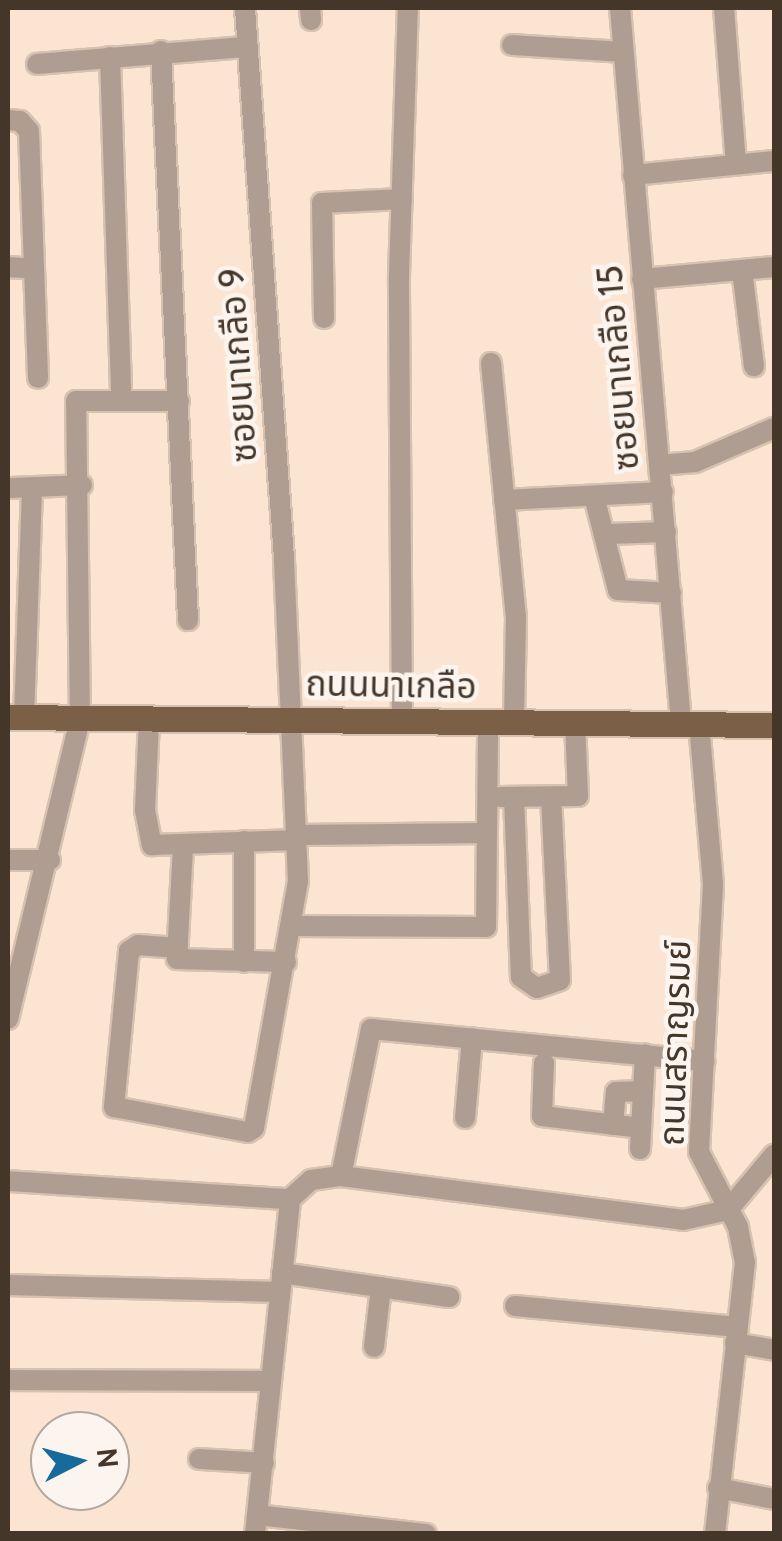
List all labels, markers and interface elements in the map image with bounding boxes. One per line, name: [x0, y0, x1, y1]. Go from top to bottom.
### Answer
street label: ซอยนาเกลือ 15: [588, 264, 648, 472]
street label: ซอยนาเกลือ 9: [210, 266, 266, 464]
street label: ถนนนาเกลือ: [305, 663, 477, 707]
street label: ถนนสราญรมย์: [650, 939, 700, 1147]
north arrow: [30, 1411, 130, 1511]
text: N: [90, 1446, 126, 1470]

